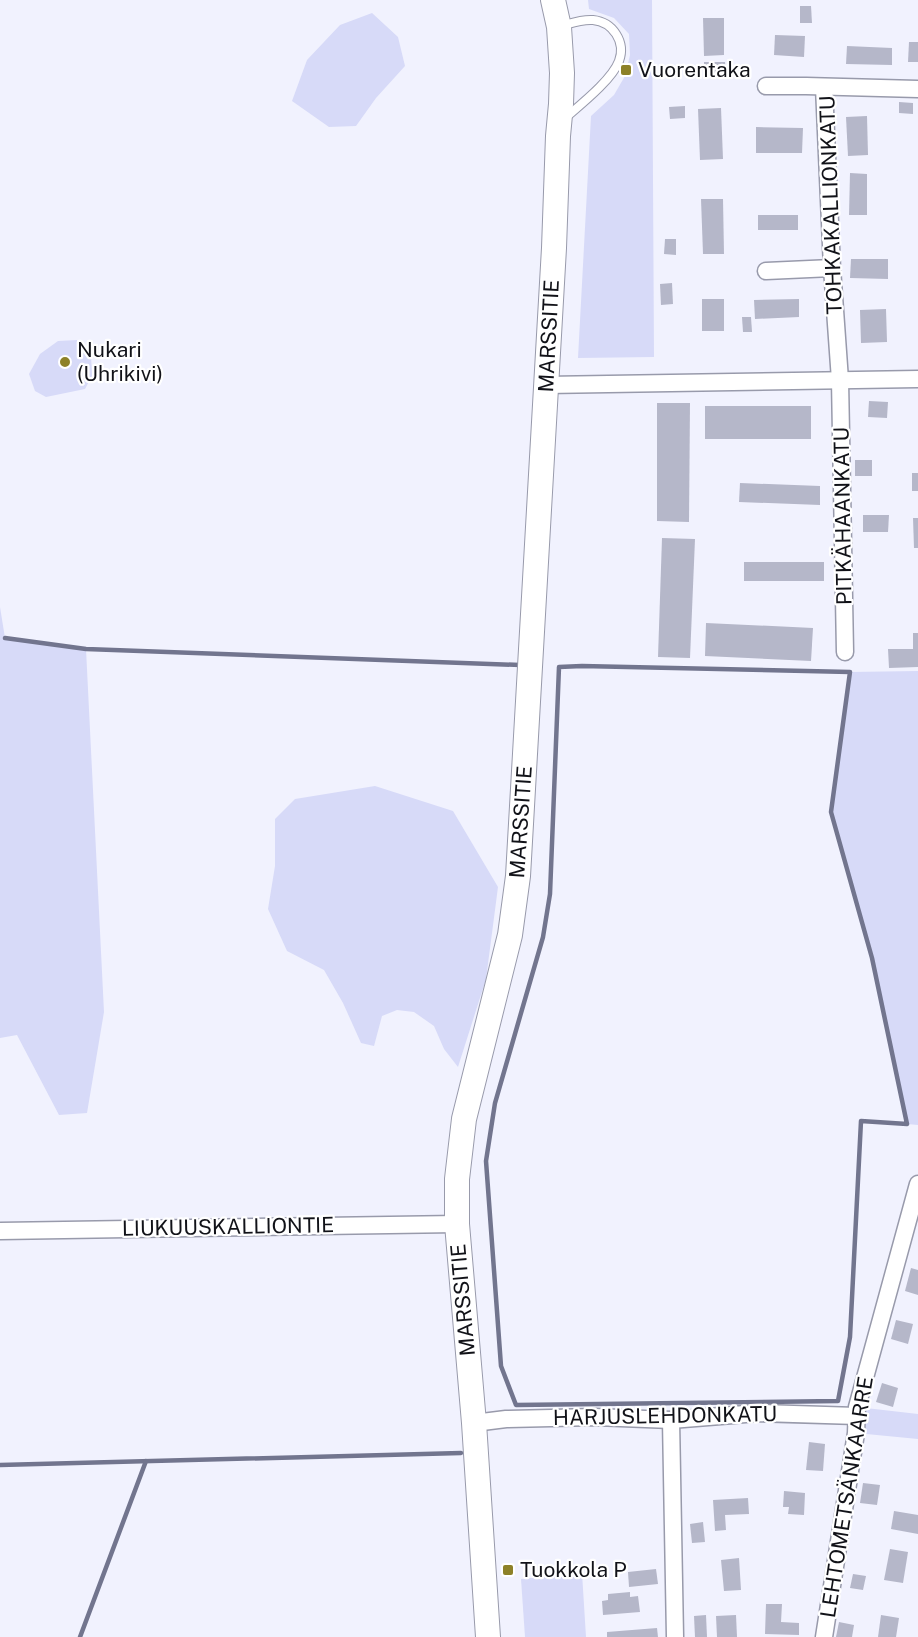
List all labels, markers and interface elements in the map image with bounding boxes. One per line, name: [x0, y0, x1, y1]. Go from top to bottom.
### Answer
place label: Vuorentaka: [638, 57, 751, 82]
marker: Vuorentaka: [619, 63, 633, 77]
street label: TOHKAKALLIONKATU: [814, 95, 847, 315]
street label: MARSSITIE: [533, 279, 564, 393]
place label: Nukari (Uhrikivi): [77, 337, 163, 386]
marker: Nukari (Uhrikivi): [58, 355, 72, 369]
street label: PITKÄHAANKATU: [828, 427, 857, 605]
street label: MARSSITIE: [504, 765, 537, 879]
street label: LIUKUUSKALLIONTIE: [122, 1212, 334, 1241]
street label: MARSSITIE: [445, 1243, 480, 1357]
street label: LEHTOMETSÄNKAARRE: [815, 1374, 878, 1619]
street label: HARJUSLEHDONKATU: [553, 1401, 777, 1430]
place label: Tuokkola P: [520, 1557, 627, 1582]
marker: Tuokkola P: [501, 1563, 515, 1577]

